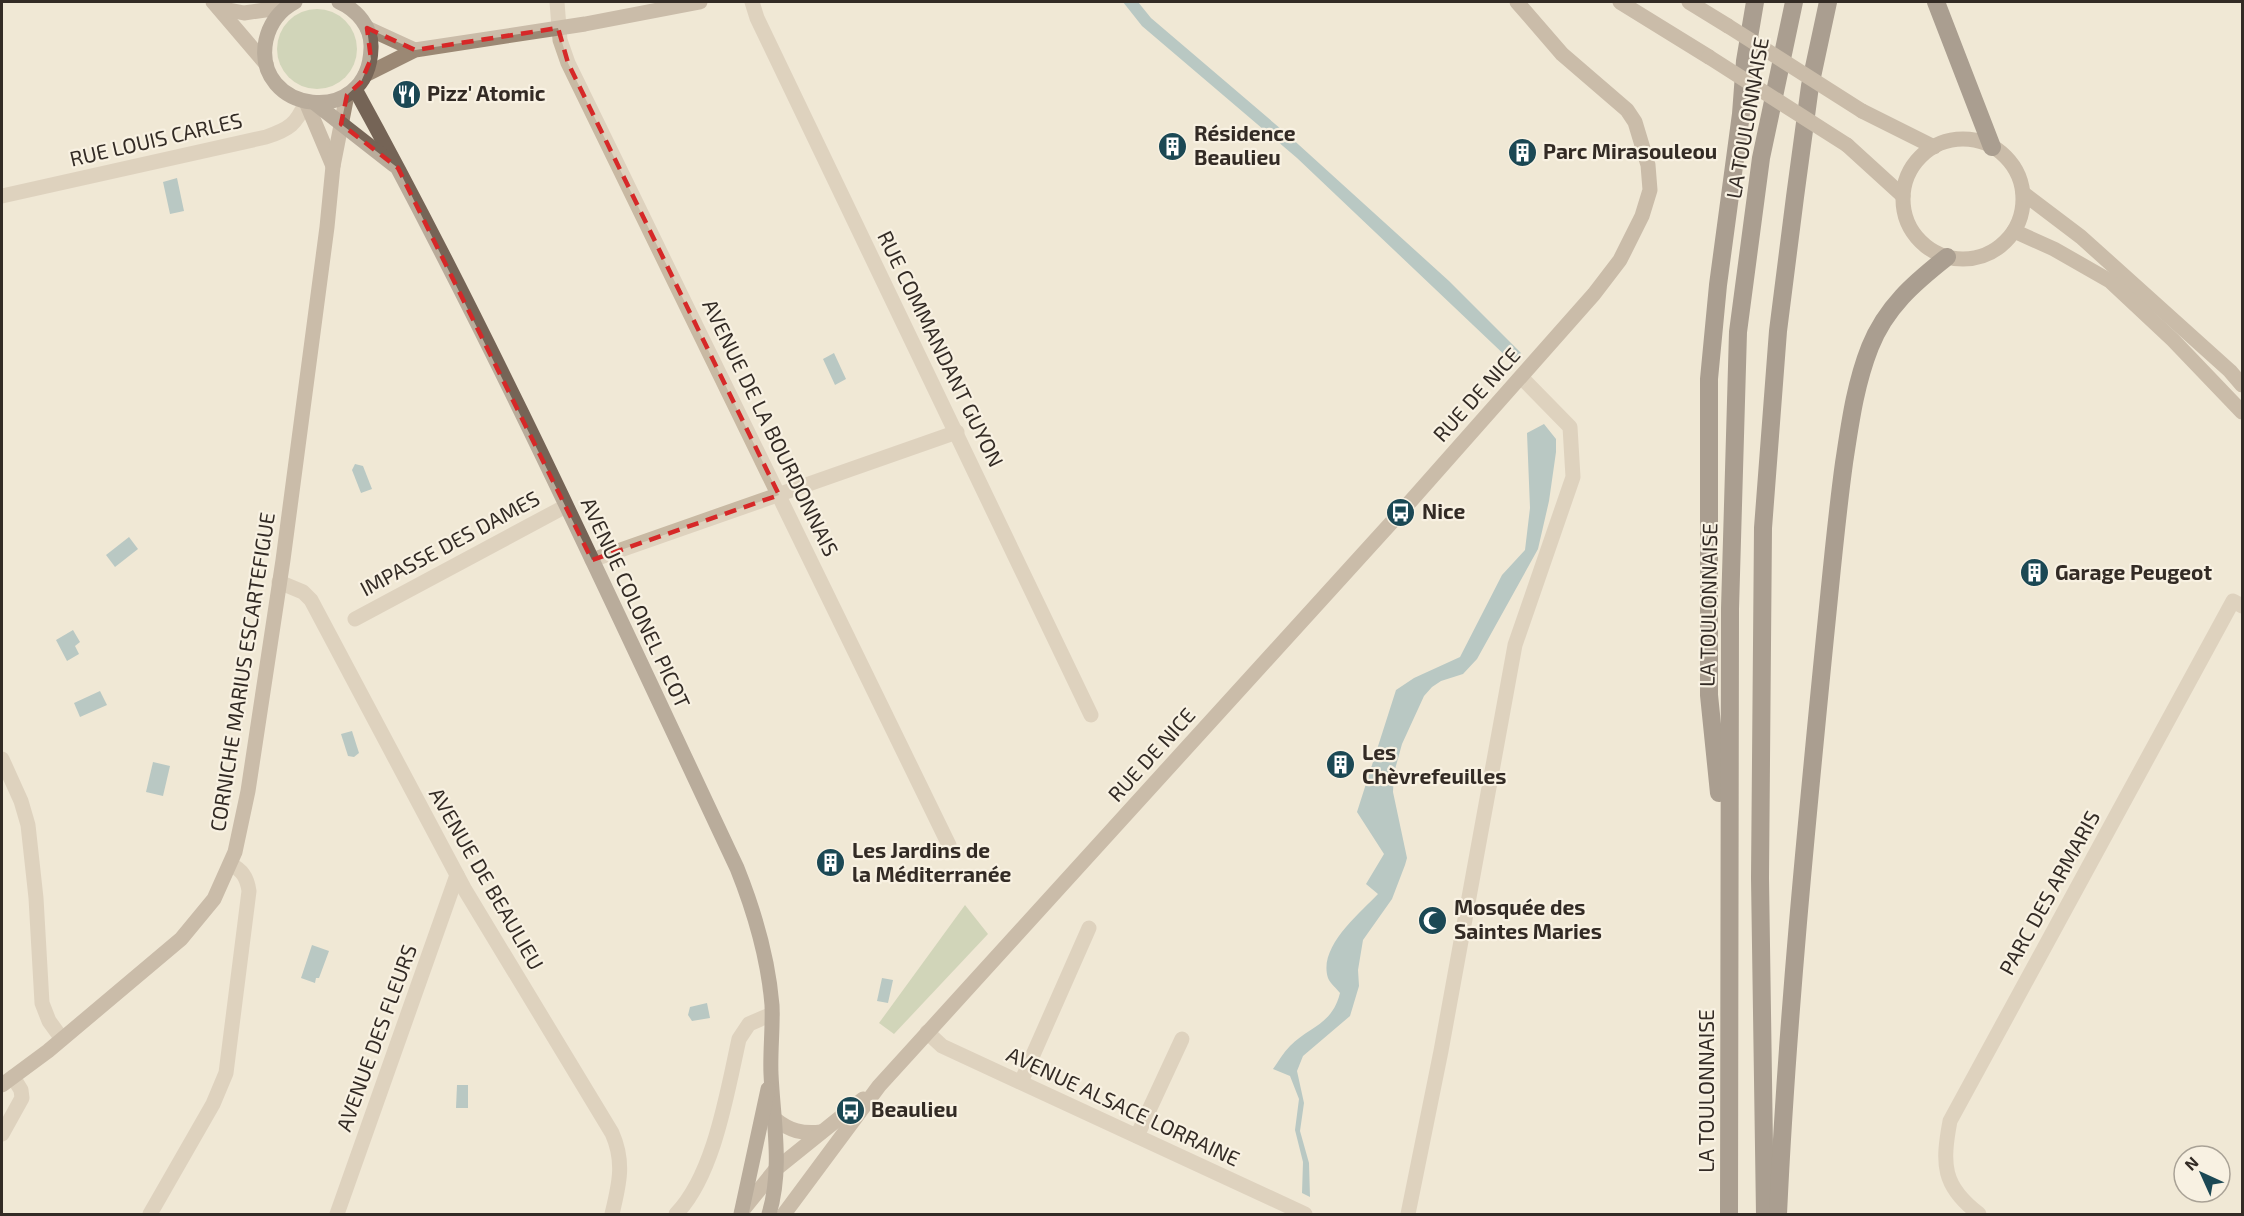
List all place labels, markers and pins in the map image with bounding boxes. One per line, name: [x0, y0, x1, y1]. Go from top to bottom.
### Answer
restaurant icon: Pizz' Atomic: [390, 78, 422, 110]
place label: Pizz' Atomic: [427, 80, 546, 105]
place label: Résidence Beaulieu: [1194, 120, 1296, 169]
building icon: Résidence Beaulieu: [1157, 130, 1189, 162]
building icon: Parc Mirasouleou: [1506, 136, 1538, 168]
place label: Parc Mirasouleou: [1543, 138, 1717, 163]
bus stop icon: Nice: [1385, 496, 1417, 528]
place label: Nice: [1422, 498, 1466, 523]
building icon: Garage Peugeot: [2018, 557, 2050, 589]
place label: Garage Peugeot: [2055, 559, 2212, 584]
place label: Les Chèvrefeuilles: [1362, 739, 1506, 788]
building icon: Les Chèvrefeuilles: [1325, 749, 1357, 781]
place label: Les Jardins de la Méditerranée: [852, 837, 1012, 886]
building icon: Les Jardins de la Méditerranée: [815, 847, 847, 879]
place label: Mosquée des Saintes Maries: [1454, 894, 1602, 943]
mosque icon: Mosquée des Saintes Maries: [1417, 904, 1449, 936]
bus stop icon: Beaulieu: [834, 1094, 866, 1126]
place label: Beaulieu: [871, 1096, 958, 1121]

